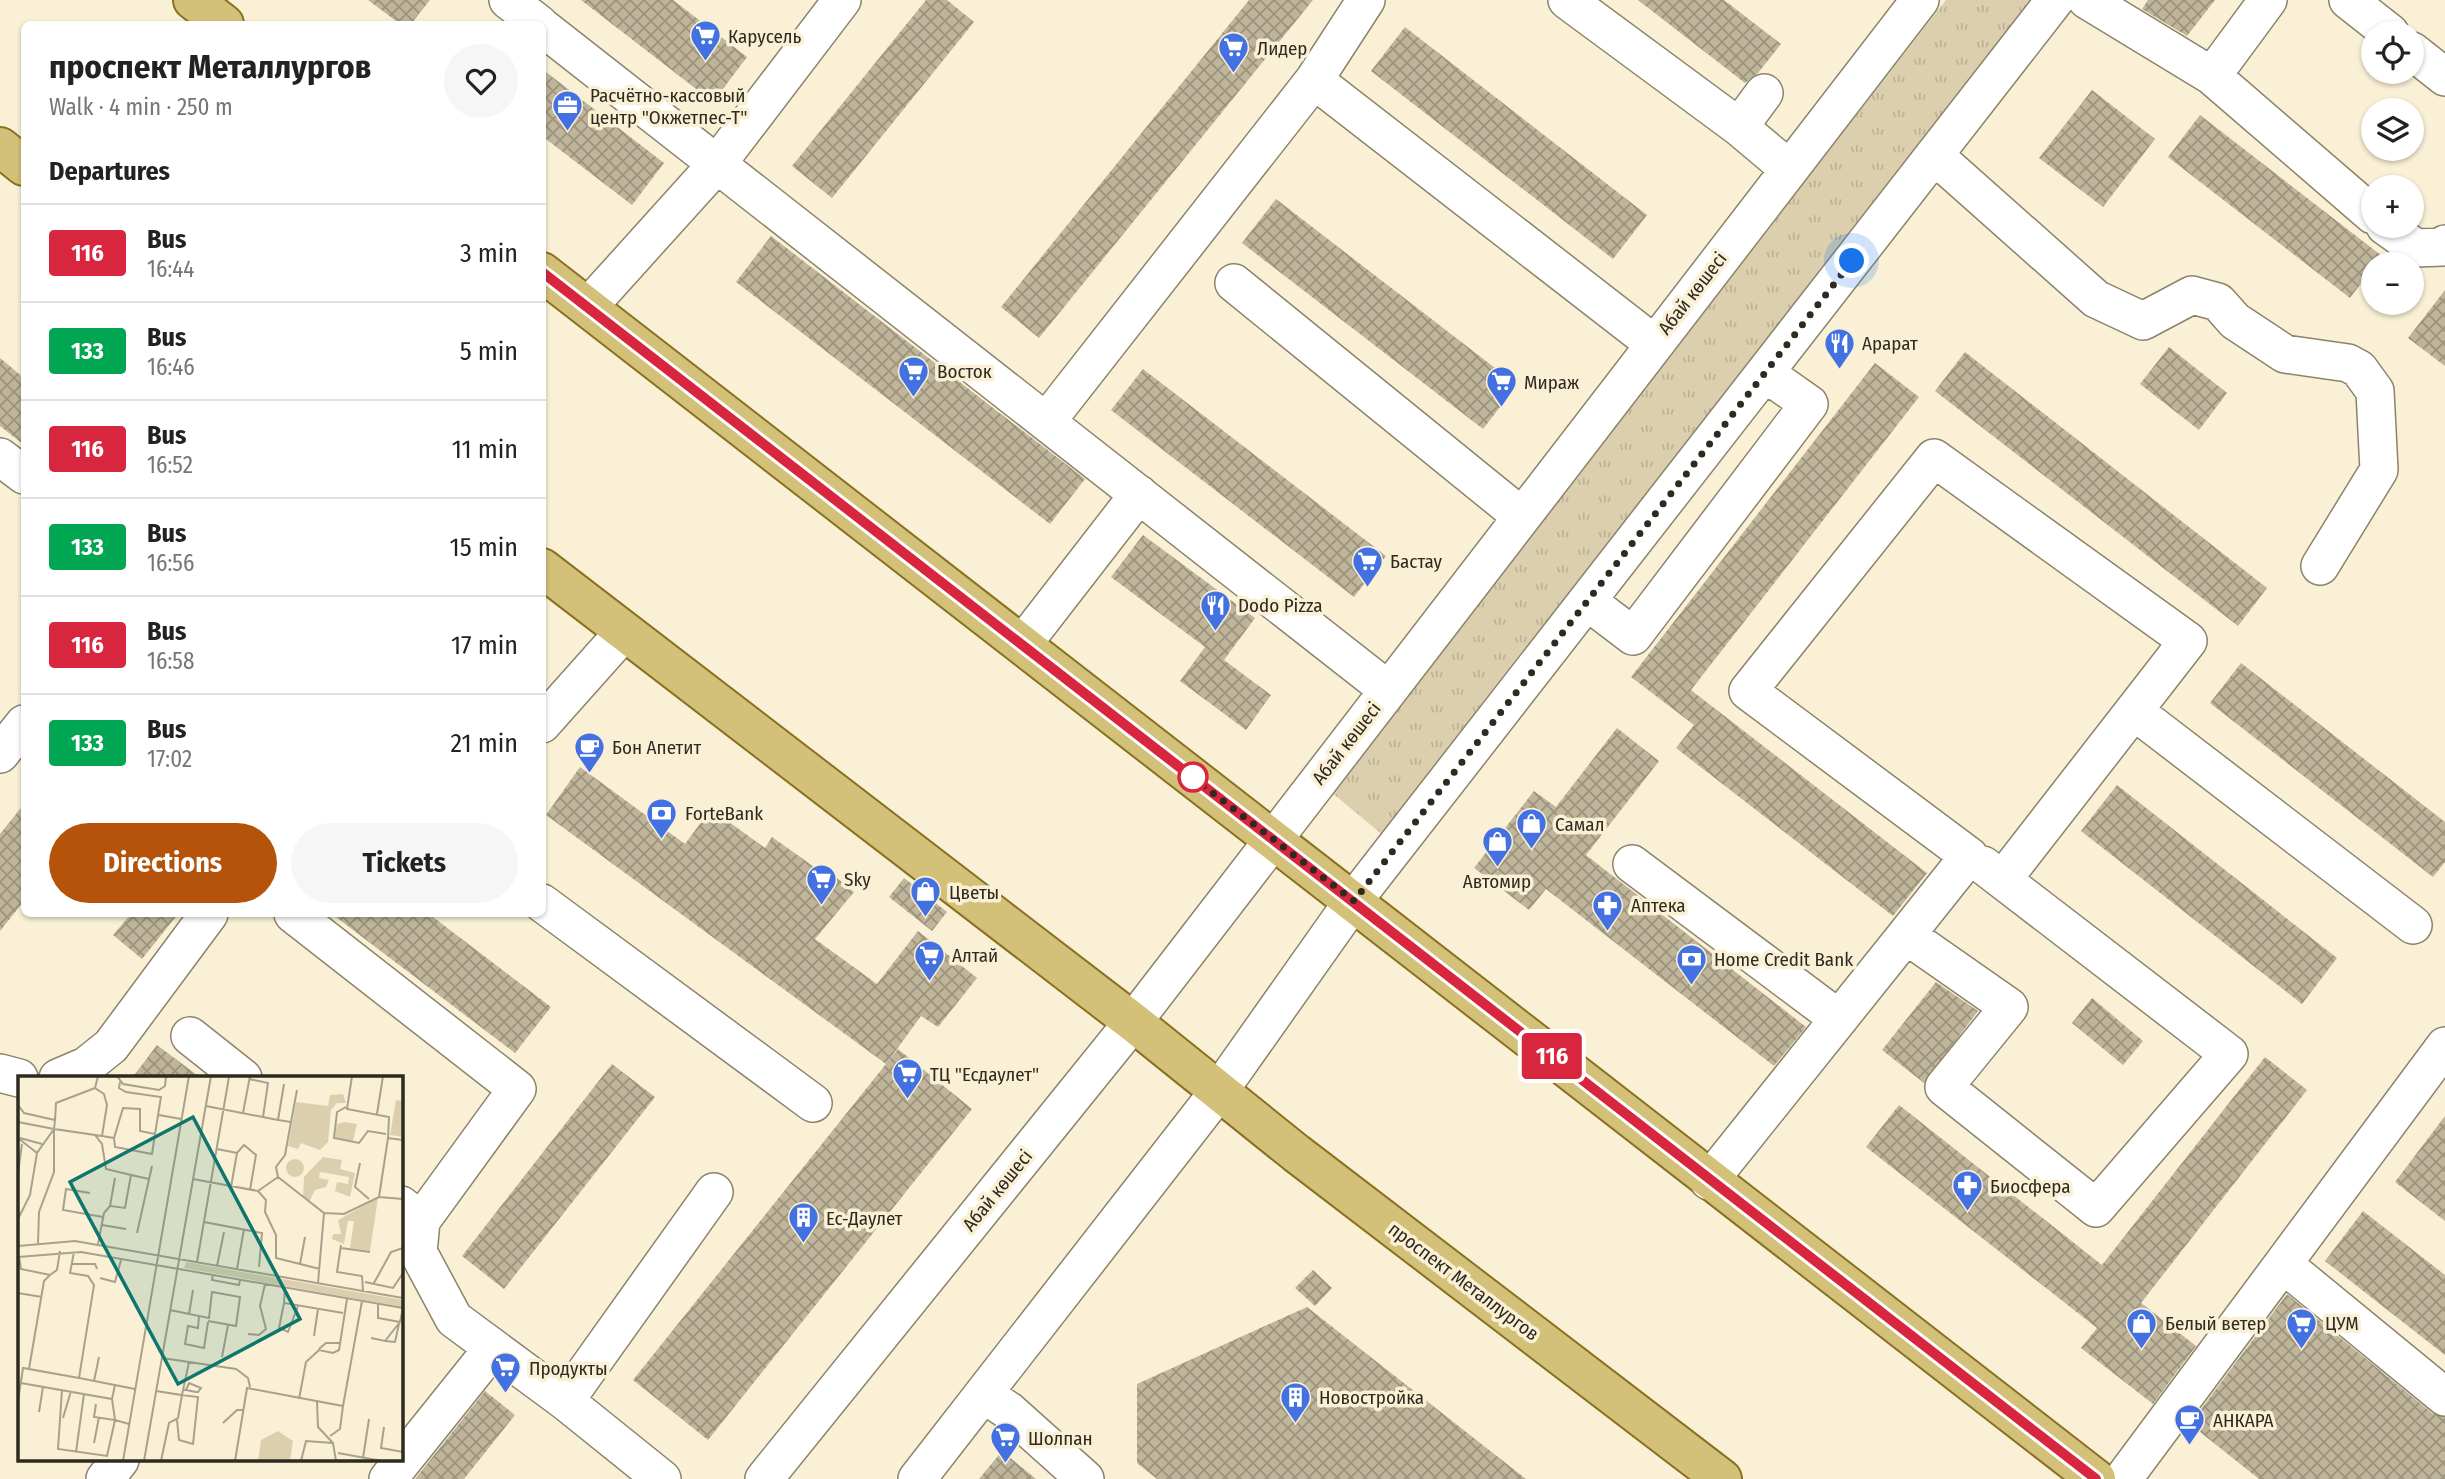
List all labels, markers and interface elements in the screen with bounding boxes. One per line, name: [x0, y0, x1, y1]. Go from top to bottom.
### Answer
supermarket icon: Карусель: [688, 19, 722, 63]
map controls: [2361, 21, 2424, 315]
button: locate: [2361, 21, 2424, 84]
place label: Карусель: [728, 25, 801, 48]
supermarket icon: Лидер: [1217, 31, 1251, 75]
place label: Лидер: [1257, 37, 1307, 60]
button: heart: [444, 44, 518, 118]
text: проспект Металлургов: [49, 47, 371, 87]
place label: Расчётно-кассовый центр "Окжетпес-Т": [590, 84, 747, 129]
office icon: Расчётно-кассовый центр "Окжетпес-Т": [550, 89, 584, 133]
text: Walk · 4 min · 250 m: [49, 93, 233, 121]
button: layers: [2361, 98, 2424, 161]
text: Departures: [49, 156, 170, 187]
button: +: [2361, 175, 2424, 238]
text: Bus: [147, 224, 186, 255]
text: 3 min: [460, 238, 518, 269]
text: 116: [71, 239, 104, 267]
your location: [1834, 243, 1869, 278]
street label: Абай көшесі: [1653, 247, 1732, 339]
button: −: [2361, 252, 2424, 315]
text: 16:44: [147, 255, 194, 283]
text: Bus: [147, 322, 186, 353]
restaurant icon: Арарат: [1822, 326, 1856, 370]
place label: Арарат: [1862, 332, 1918, 355]
text: 5 min: [460, 336, 518, 367]
text: 133: [71, 337, 104, 365]
text: 16:46: [147, 353, 195, 381]
supermarket icon: Восток: [897, 354, 931, 398]
place label: Восток: [937, 360, 992, 383]
supermarket icon: Мираж: [1484, 365, 1518, 409]
place label: Мираж: [1524, 371, 1579, 394]
text: Bus: [147, 420, 186, 451]
text: 11 min: [452, 434, 518, 465]
text: 116: [71, 435, 104, 463]
text: 16:52: [147, 451, 193, 479]
text: Bus: [147, 518, 186, 549]
text: 15 min: [450, 532, 518, 563]
text: 133: [71, 533, 104, 561]
supermarket icon: Бастау: [1350, 544, 1384, 588]
text: 16:56: [147, 549, 194, 577]
place label: Бастау: [1390, 550, 1442, 573]
restaurant icon: Dodo Pizza: [1198, 588, 1232, 632]
place label: Dodo Pizza: [1238, 594, 1323, 617]
text: Bus: [147, 616, 186, 647]
text: 17 min: [451, 630, 518, 661]
text: 116: [71, 631, 104, 659]
text: 16:58: [147, 647, 194, 675]
street label: Абай көшесі: [1307, 697, 1386, 789]
text: Bus: [147, 714, 186, 745]
text: 21 min: [451, 728, 518, 759]
text: 133: [71, 729, 104, 757]
cafe icon: Бон Апетит: [572, 730, 606, 774]
place label: Бон Апетит: [612, 736, 701, 759]
text: 17:02: [147, 745, 192, 773]
unlabelled marker: [1178, 762, 1208, 792]
bank icon: ForteBank: [645, 796, 679, 840]
place label: ForteBank: [685, 802, 763, 825]
shop icon: Самал: [1515, 807, 1549, 851]
place label: Самал: [1555, 813, 1604, 836]
button: Directions: [49, 823, 277, 903]
button: Tickets: [291, 823, 518, 903]
shop icon: Автомир: [1480, 825, 1514, 869]
supermarket icon: Sky: [804, 862, 838, 906]
place label: Sky: [844, 868, 871, 891]
place label: Автомир: [1463, 870, 1531, 893]
shop icon: Цветы: [909, 875, 943, 919]
place label: Цветы: [949, 881, 999, 904]
pharmacy icon: Аптека: [1591, 888, 1625, 932]
place label: Аптека: [1631, 894, 1686, 917]
supermarket icon: Алтай: [912, 938, 946, 982]
bank icon: Home Credit Bank: [1674, 942, 1708, 986]
place label: Алтай: [952, 944, 998, 967]
place label: Home Credit Bank: [1714, 948, 1853, 971]
line badge: 116: [1512, 1033, 1592, 1079]
text: 116: [1536, 1042, 1568, 1070]
supermarket icon: ТЦ "Есдаулет": [890, 1057, 924, 1101]
place label: ТЦ "Есдаулет": [930, 1063, 1039, 1086]
inset map: [18, 1076, 402, 1462]
street label: Абай көшесі: [958, 1145, 1037, 1236]
pharmacy icon: Биосфера: [1950, 1169, 1984, 1213]
place label: Биосфера: [1990, 1175, 2071, 1198]
building icon: Ес-Даулет: [786, 1201, 820, 1245]
place label: Ес-Даулет: [826, 1207, 903, 1230]
street label: проспект Металлургов: [1384, 1217, 1543, 1345]
shop icon: Белый ветер: [2125, 1306, 2159, 1350]
supermarket icon: ЦУМ: [2285, 1306, 2319, 1350]
place label: Белый ветер: [2165, 1312, 2266, 1335]
place label: ЦУМ: [2325, 1312, 2359, 1335]
supermarket icon: Продукты: [489, 1351, 523, 1395]
place label: Продукты: [529, 1357, 608, 1380]
building icon: Новостройка: [1279, 1380, 1313, 1424]
place label: Новостройка: [1319, 1386, 1424, 1409]
cafe icon: АНКАРА: [2173, 1403, 2207, 1447]
place label: АНКАРА: [2213, 1409, 2273, 1432]
supermarket icon: Шолпан: [988, 1421, 1022, 1465]
place label: Шолпан: [1028, 1427, 1093, 1450]

